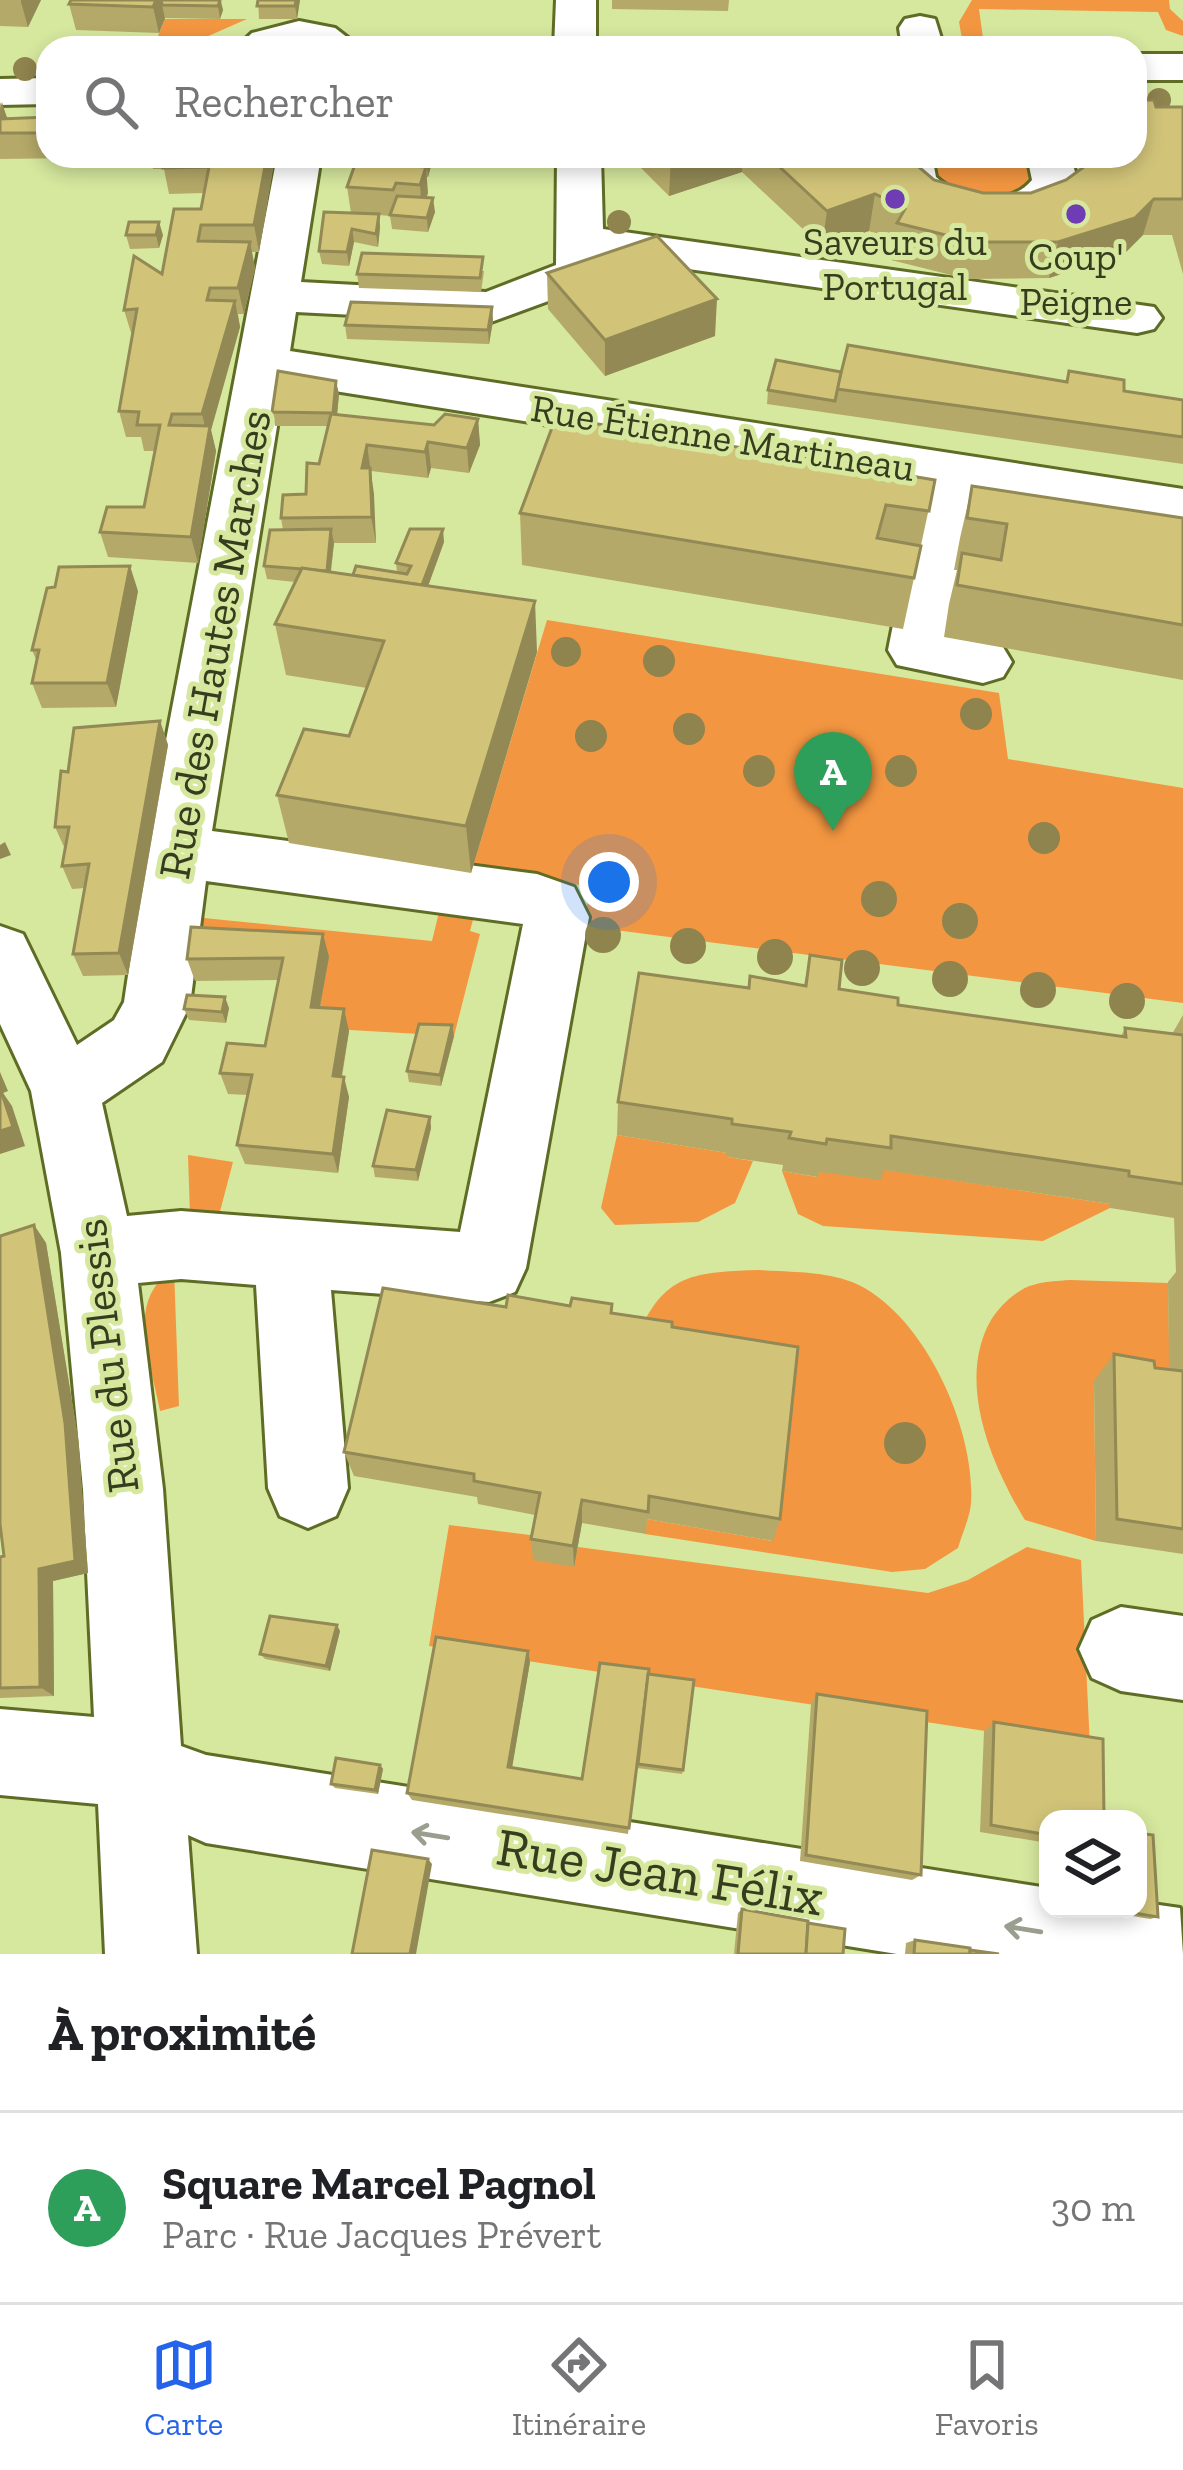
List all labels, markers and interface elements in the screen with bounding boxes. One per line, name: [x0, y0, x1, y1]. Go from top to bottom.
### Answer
search box: [36, 36, 1147, 168]
icon: search: [78, 69, 144, 135]
text: Rechercher: [174, 75, 394, 129]
marker: Saveurs du Portugal: [882, 186, 908, 212]
marker: Coup' Peigne: [1063, 201, 1089, 227]
place label: Saveurs du Portugal: [803, 218, 987, 310]
place label: Coup' Peigne: [1020, 233, 1132, 325]
street label: Rue Étienne Martineau: [528, 384, 918, 491]
street label: Rue des Hautes Marches: [147, 406, 283, 883]
pin: A: [794, 732, 872, 831]
your location: [579, 852, 639, 912]
street label: Rue du Plessis: [63, 1216, 151, 1496]
map controls: [1039, 1810, 1147, 1918]
button: layers: [1039, 1810, 1147, 1918]
street label: Rue Jean Félix: [492, 1814, 828, 1929]
one-way arrow: [412, 1823, 451, 1846]
one-way arrow: [1004, 1917, 1043, 1940]
text: À proximité: [48, 2002, 316, 2063]
text: Square Marcel Pagnol: [162, 2157, 596, 2211]
text: A: [74, 2184, 100, 2231]
text: 30 m: [1051, 2184, 1135, 2231]
text: Parc · Rue Jacques Prévert: [162, 2211, 601, 2258]
tab: Carte: [144, 2332, 223, 2443]
tab: Itinéraire: [512, 2332, 646, 2443]
tab: Favoris: [935, 2332, 1039, 2443]

